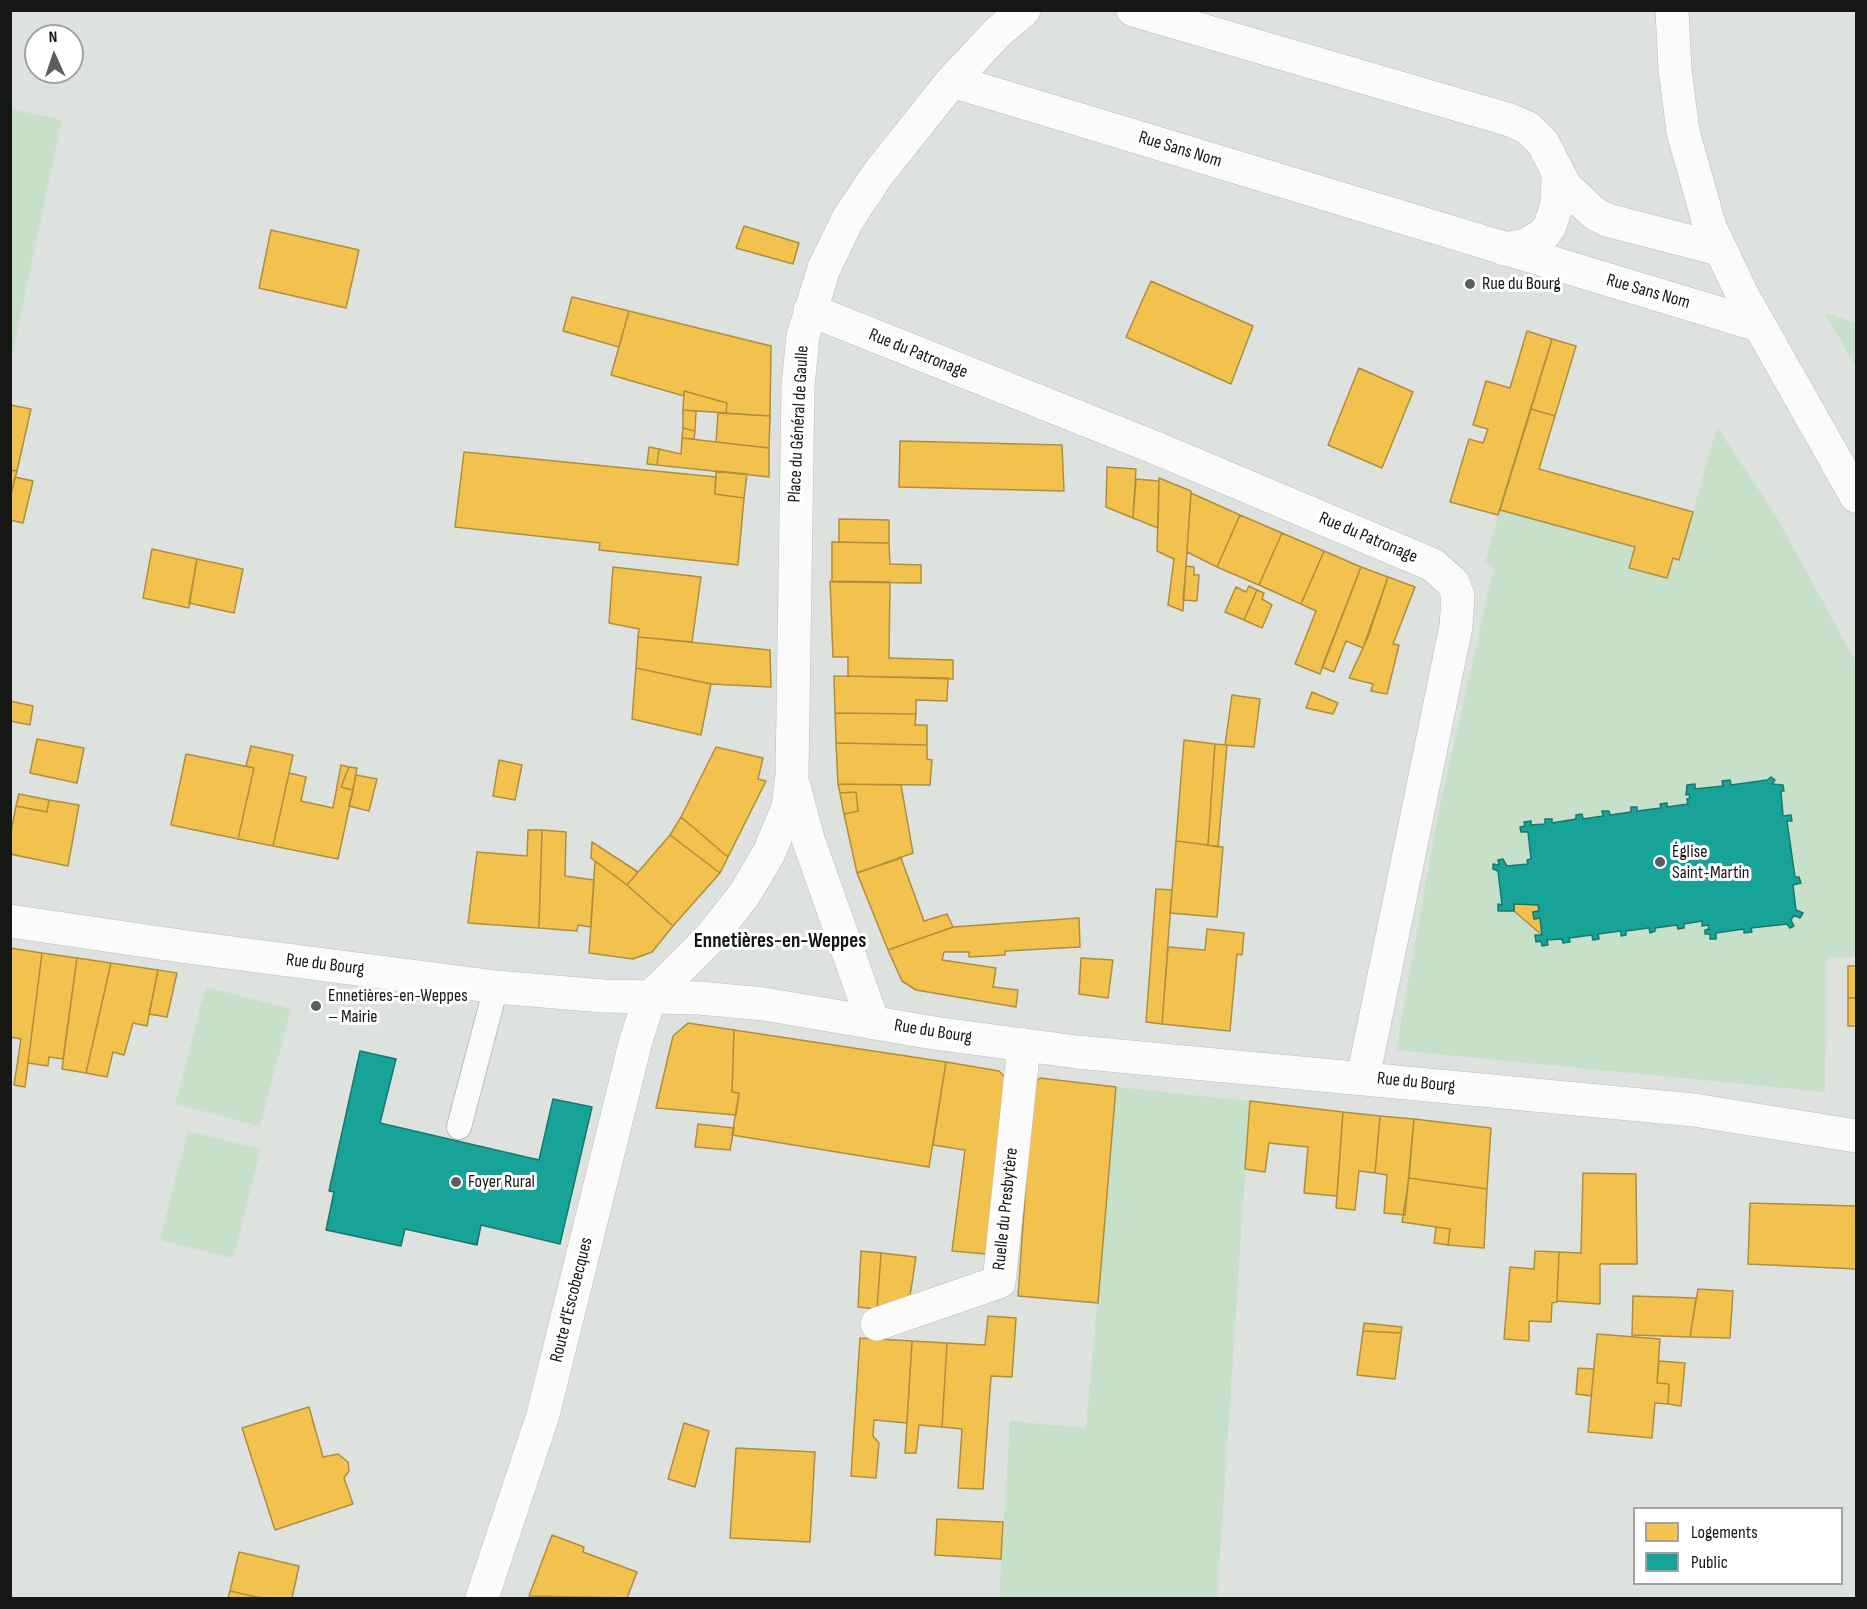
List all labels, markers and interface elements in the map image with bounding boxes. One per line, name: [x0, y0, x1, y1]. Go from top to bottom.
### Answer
north arrow: [24, 24, 84, 84]
text: N: [48, 28, 58, 47]
street label: Rue Sans Nom: [1136, 127, 1224, 173]
street label: Rue Sans Nom: [1604, 270, 1692, 314]
place label: Rue du Bourg: [1482, 273, 1561, 295]
marker: Rue du Bourg: [1463, 277, 1477, 291]
street label: Rue du Patronage: [865, 324, 971, 384]
street label: Place du Général de Gaulle: [784, 345, 814, 503]
street label: Rue du Patronage: [1315, 508, 1421, 568]
place label: Église Saint-Martin: [1672, 841, 1749, 884]
marker: Église Saint-Martin: [1653, 855, 1667, 869]
district label: Ennetières-en-Weppes: [694, 929, 866, 955]
street label: Rue du Bourg: [285, 949, 365, 981]
place label: Ennetières-en-Weppes – Mairie: [328, 985, 468, 1028]
marker: Ennetières-en-Weppes – Mairie: [309, 999, 323, 1013]
street label: Rue du Bourg: [892, 1015, 974, 1049]
street label: Rue du Bourg: [1376, 1068, 1456, 1098]
street label: Ruelle du Presbytère: [989, 1147, 1023, 1271]
place label: Foyer Rural: [468, 1171, 535, 1193]
marker: Foyer Rural: [449, 1175, 463, 1189]
street label: Route d'Escobecques: [546, 1235, 598, 1365]
legend: [1633, 1507, 1843, 1585]
text: Logements: [1691, 1522, 1758, 1543]
text: Public: [1691, 1552, 1728, 1573]

